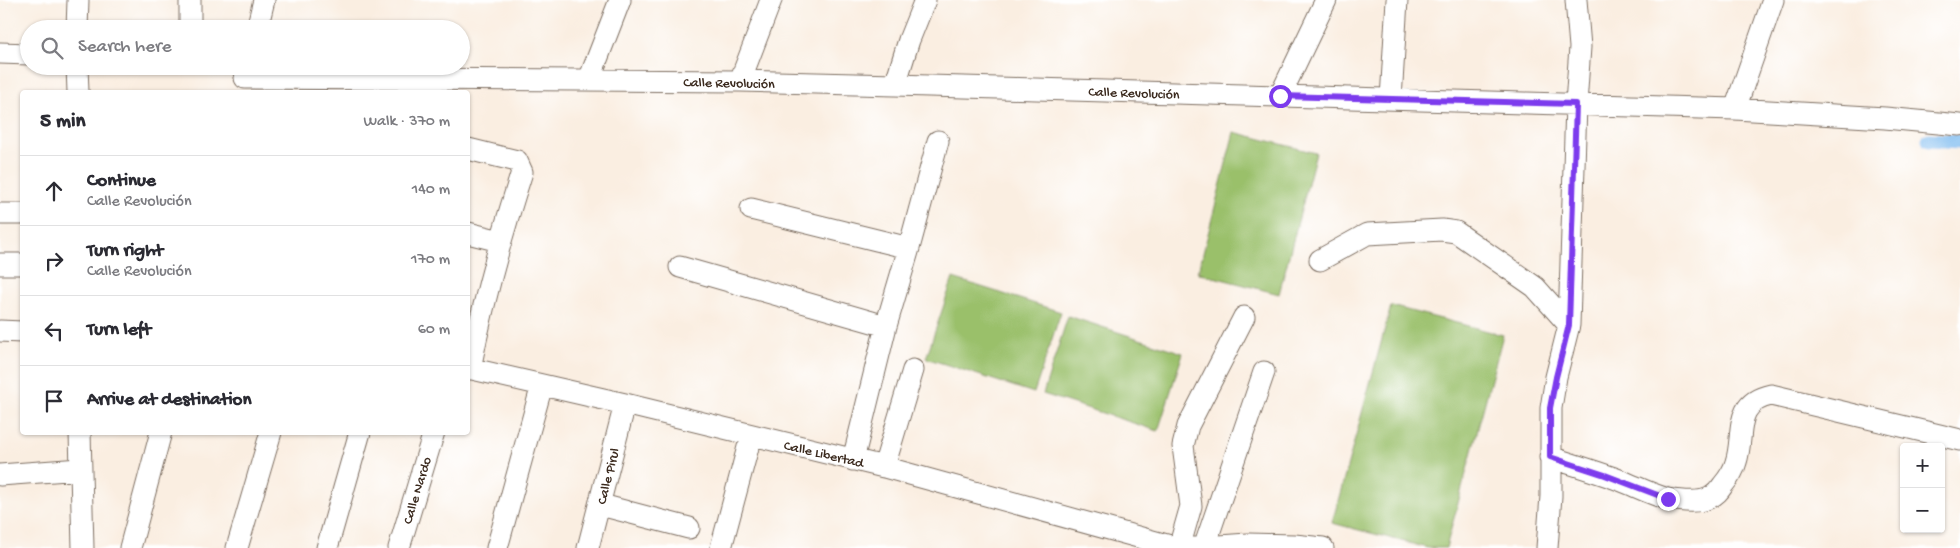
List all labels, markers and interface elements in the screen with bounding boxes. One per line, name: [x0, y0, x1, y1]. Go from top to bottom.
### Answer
search box: [20, 20, 470, 75]
icon: search: [38, 34, 66, 62]
text: Search here: [78, 36, 172, 59]
street label: Calle Revolución: [683, 75, 775, 94]
street label: Calle Revolución: [1088, 84, 1180, 105]
route start: [1269, 85, 1292, 108]
text: 5 min: [40, 110, 85, 135]
text: Walk · 370 m: [363, 113, 450, 132]
text: Continue: [87, 170, 156, 193]
icon: ahead: [40, 177, 68, 205]
text: 140 m: [412, 181, 450, 200]
text: Calle Revolución: [87, 193, 192, 212]
text: Turn right: [87, 240, 163, 263]
icon: right: [40, 247, 68, 275]
text: 170 m: [411, 251, 450, 270]
text: Calle Revolución: [87, 263, 192, 282]
icon: left: [40, 317, 68, 345]
text: Turn left: [87, 319, 151, 342]
text: 60 m: [418, 321, 450, 340]
icon: arrive: [40, 387, 68, 415]
text: Arrive at destination: [87, 389, 251, 412]
street label: Calle Libertad: [782, 438, 867, 473]
map controls: [1900, 443, 1945, 533]
button: +: [1900, 443, 1945, 488]
street label: Calle Pirul: [594, 447, 625, 507]
street label: Calle Nardo: [400, 455, 437, 526]
route end: [1657, 488, 1680, 511]
button: −: [1900, 488, 1945, 533]

